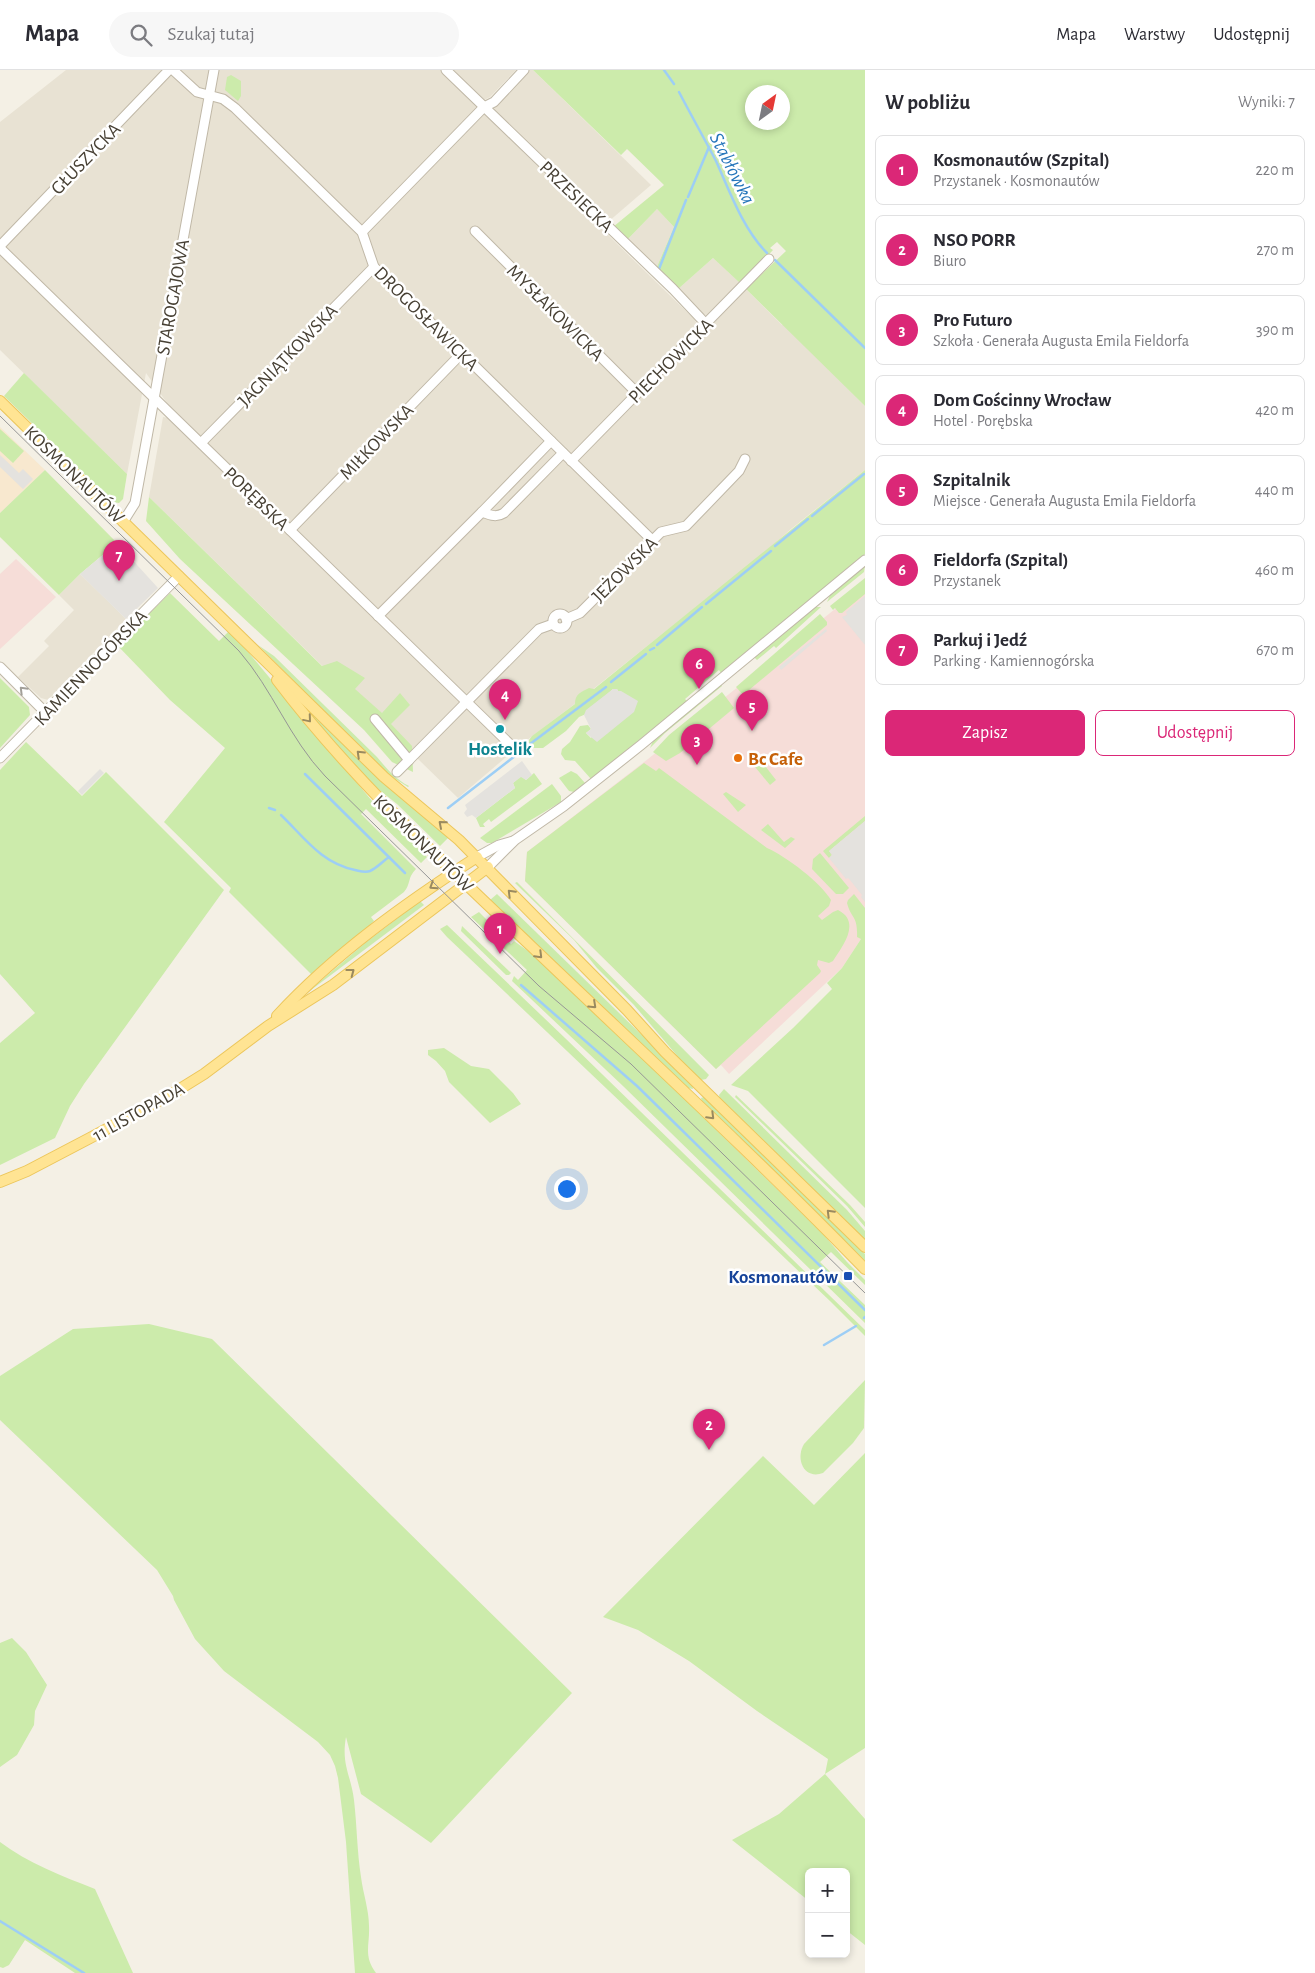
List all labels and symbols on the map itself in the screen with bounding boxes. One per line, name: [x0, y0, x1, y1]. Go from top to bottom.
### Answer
north arrow: [745, 85, 790, 130]
street label: GŁUSZYCKA: [48, 120, 125, 198]
water label: Stabłówka: [706, 129, 759, 207]
street label: PRZESIECKA: [536, 158, 616, 236]
street label: STAROGAJOWA: [154, 238, 193, 357]
street label: MYSŁAKOWICKA: [503, 261, 607, 365]
street label: DROGOSŁAWICKA: [370, 263, 482, 375]
street label: JAGNIĄTKOWSKA: [235, 301, 341, 411]
street label: PIECHOWICKA: [625, 315, 717, 407]
street label: MIŁKOWSKA: [337, 401, 418, 484]
street label: KOSMONAUTÓW: [20, 421, 129, 527]
street label: PORĘBSKA: [220, 464, 292, 534]
street label: JEŻOWSKA: [588, 533, 661, 606]
pin: 7: [103, 540, 135, 581]
street label: KAMIENNOGÓRSKA: [30, 605, 151, 730]
pin: 6: [683, 648, 715, 689]
pin: 4: [489, 679, 521, 720]
one-way arrow: [19, 687, 28, 696]
pin: 5: [736, 690, 768, 731]
one-way arrow: [302, 713, 311, 722]
marker: Hostelik: [494, 723, 506, 735]
pin: 3: [681, 724, 713, 765]
place label: Hostelik: [468, 740, 533, 759]
place label: Bc Cafe: [748, 750, 803, 769]
one-way arrow: [357, 751, 366, 760]
marker: Bc Cafe: [732, 752, 744, 764]
street label: KOSMONAUTÓW: [369, 790, 478, 896]
one-way arrow: [439, 822, 448, 830]
one-way arrow: [430, 880, 439, 889]
one-way arrow: [508, 890, 517, 899]
pin: 1: [484, 913, 516, 954]
one-way arrow: [534, 949, 543, 958]
one-way arrow: [345, 968, 354, 977]
one-way arrow: [587, 999, 596, 1008]
street label: 11 LISTOPADA: [90, 1079, 188, 1145]
one-way arrow: [705, 1111, 714, 1120]
your location: [554, 1176, 580, 1202]
one-way arrow: [827, 1210, 836, 1219]
place label: Kosmonautów: [728, 1268, 839, 1287]
marker: Kosmonautów: [842, 1270, 854, 1282]
pin: 2: [693, 1409, 725, 1450]

